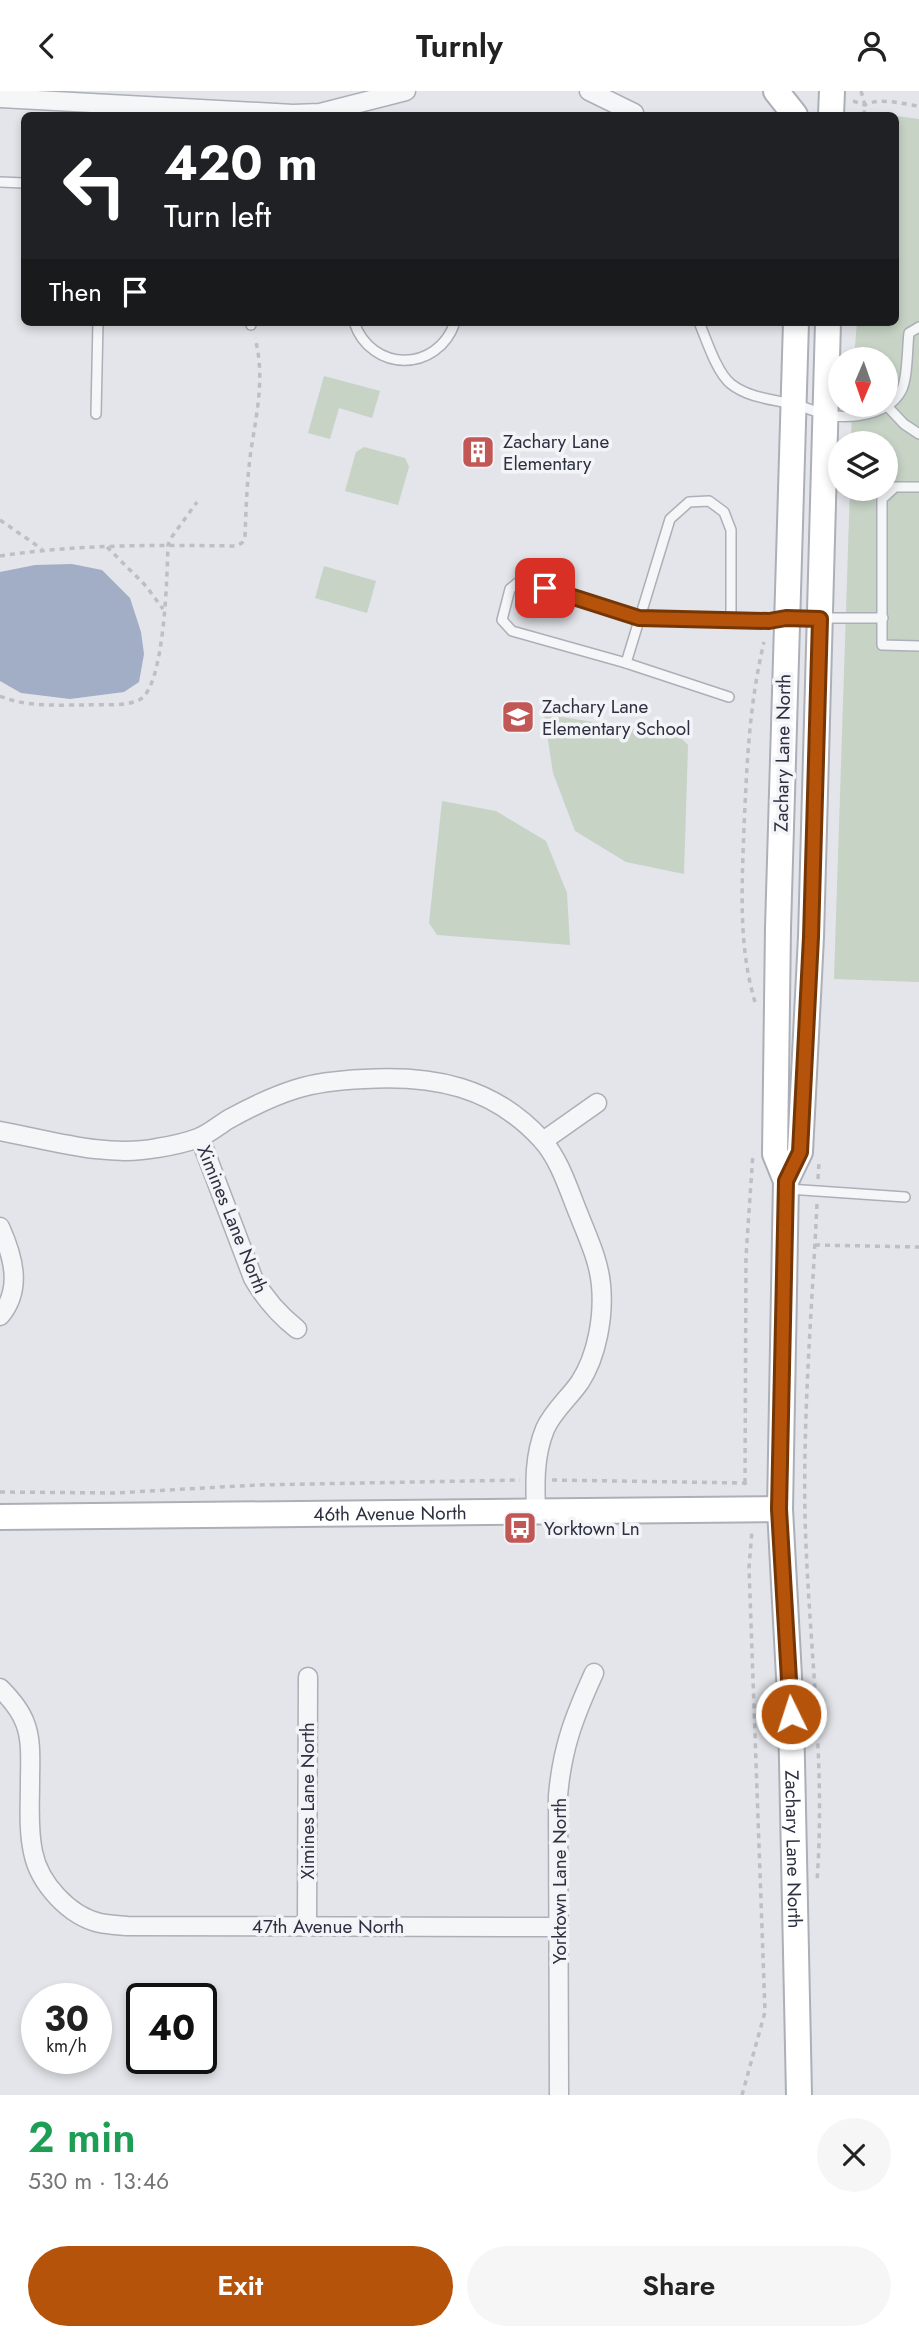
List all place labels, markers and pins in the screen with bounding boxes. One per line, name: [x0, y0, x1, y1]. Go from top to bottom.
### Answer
place label: Zachary Lane Elementary: [503, 428, 610, 477]
building icon: Zachary Lane Elementary: [459, 433, 497, 471]
pin: [515, 558, 575, 618]
place label: Zachary Lane Elementary School: [542, 693, 691, 742]
school or university icon: Zachary Lane Elementary School: [499, 698, 537, 736]
bus stop icon: Yorktown Ln: [501, 1509, 539, 1547]
place label: Yorktown Ln: [544, 1515, 640, 1542]

